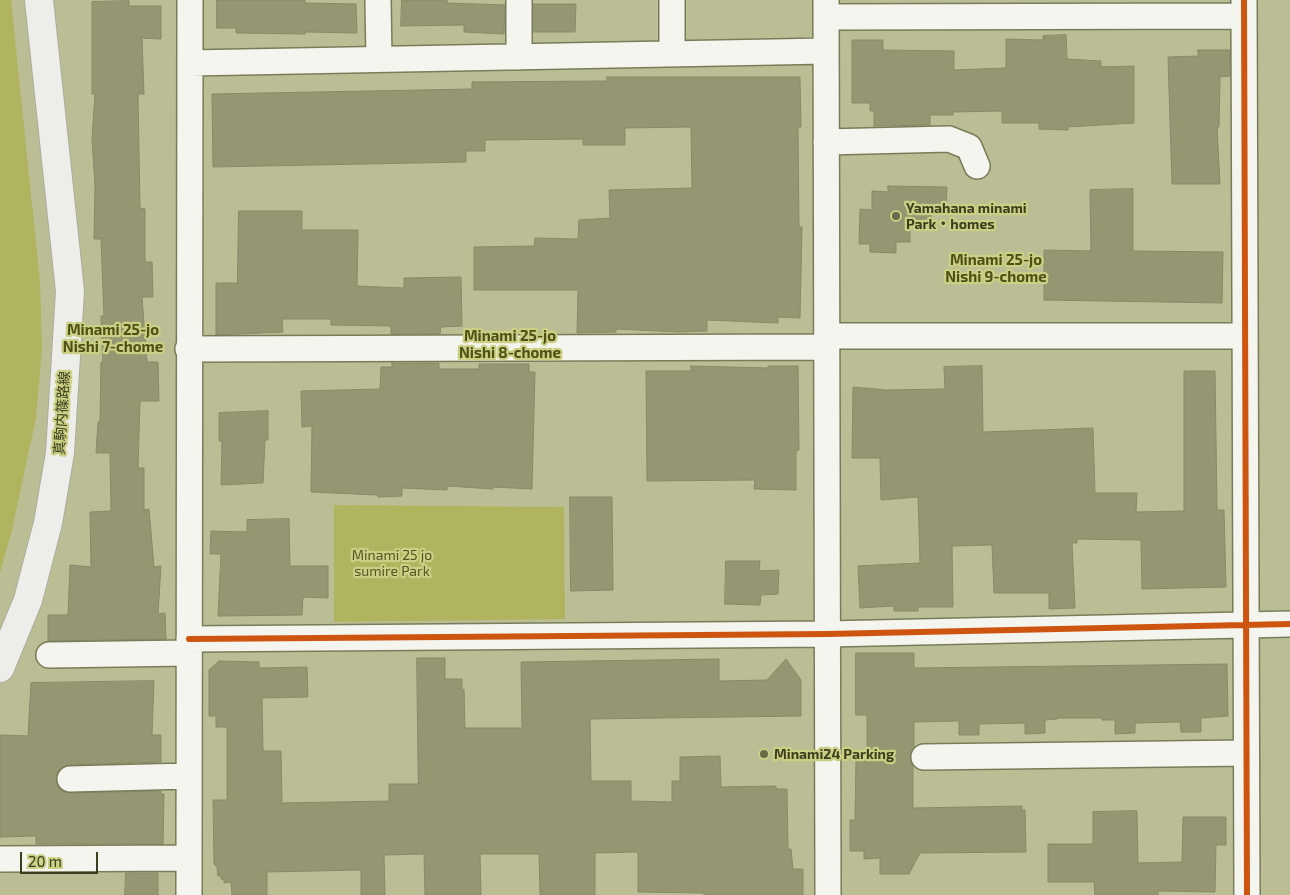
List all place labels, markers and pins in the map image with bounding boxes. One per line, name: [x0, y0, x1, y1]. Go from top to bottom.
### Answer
place label: Yamahana minami Park・homes: [906, 200, 1027, 232]
marker: Yamahana minami Park・homes: [890, 210, 902, 222]
place label: Minami24 Parking: [774, 746, 894, 762]
marker: Minami24 Parking: [758, 748, 770, 760]

